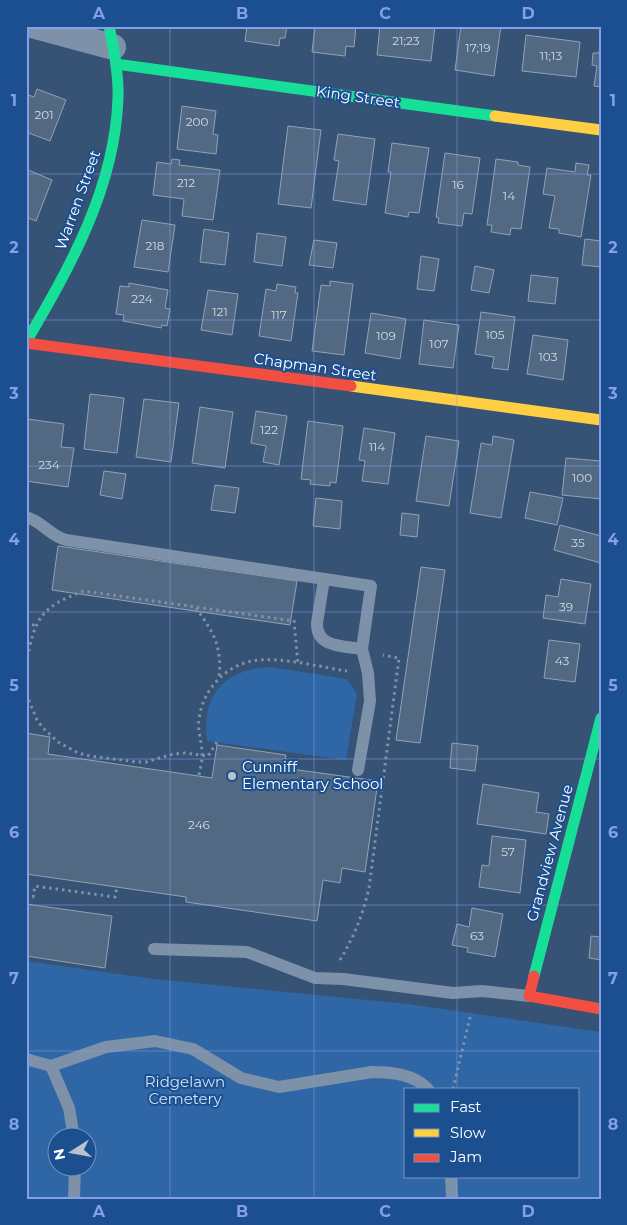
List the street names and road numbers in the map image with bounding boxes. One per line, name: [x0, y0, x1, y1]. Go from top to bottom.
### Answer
street label: King Street: [315, 81, 401, 112]
street label: Warren Street: [51, 147, 104, 252]
street label: Chapman Street: [252, 348, 378, 385]
street label: Grandview Avenue: [522, 782, 577, 923]

